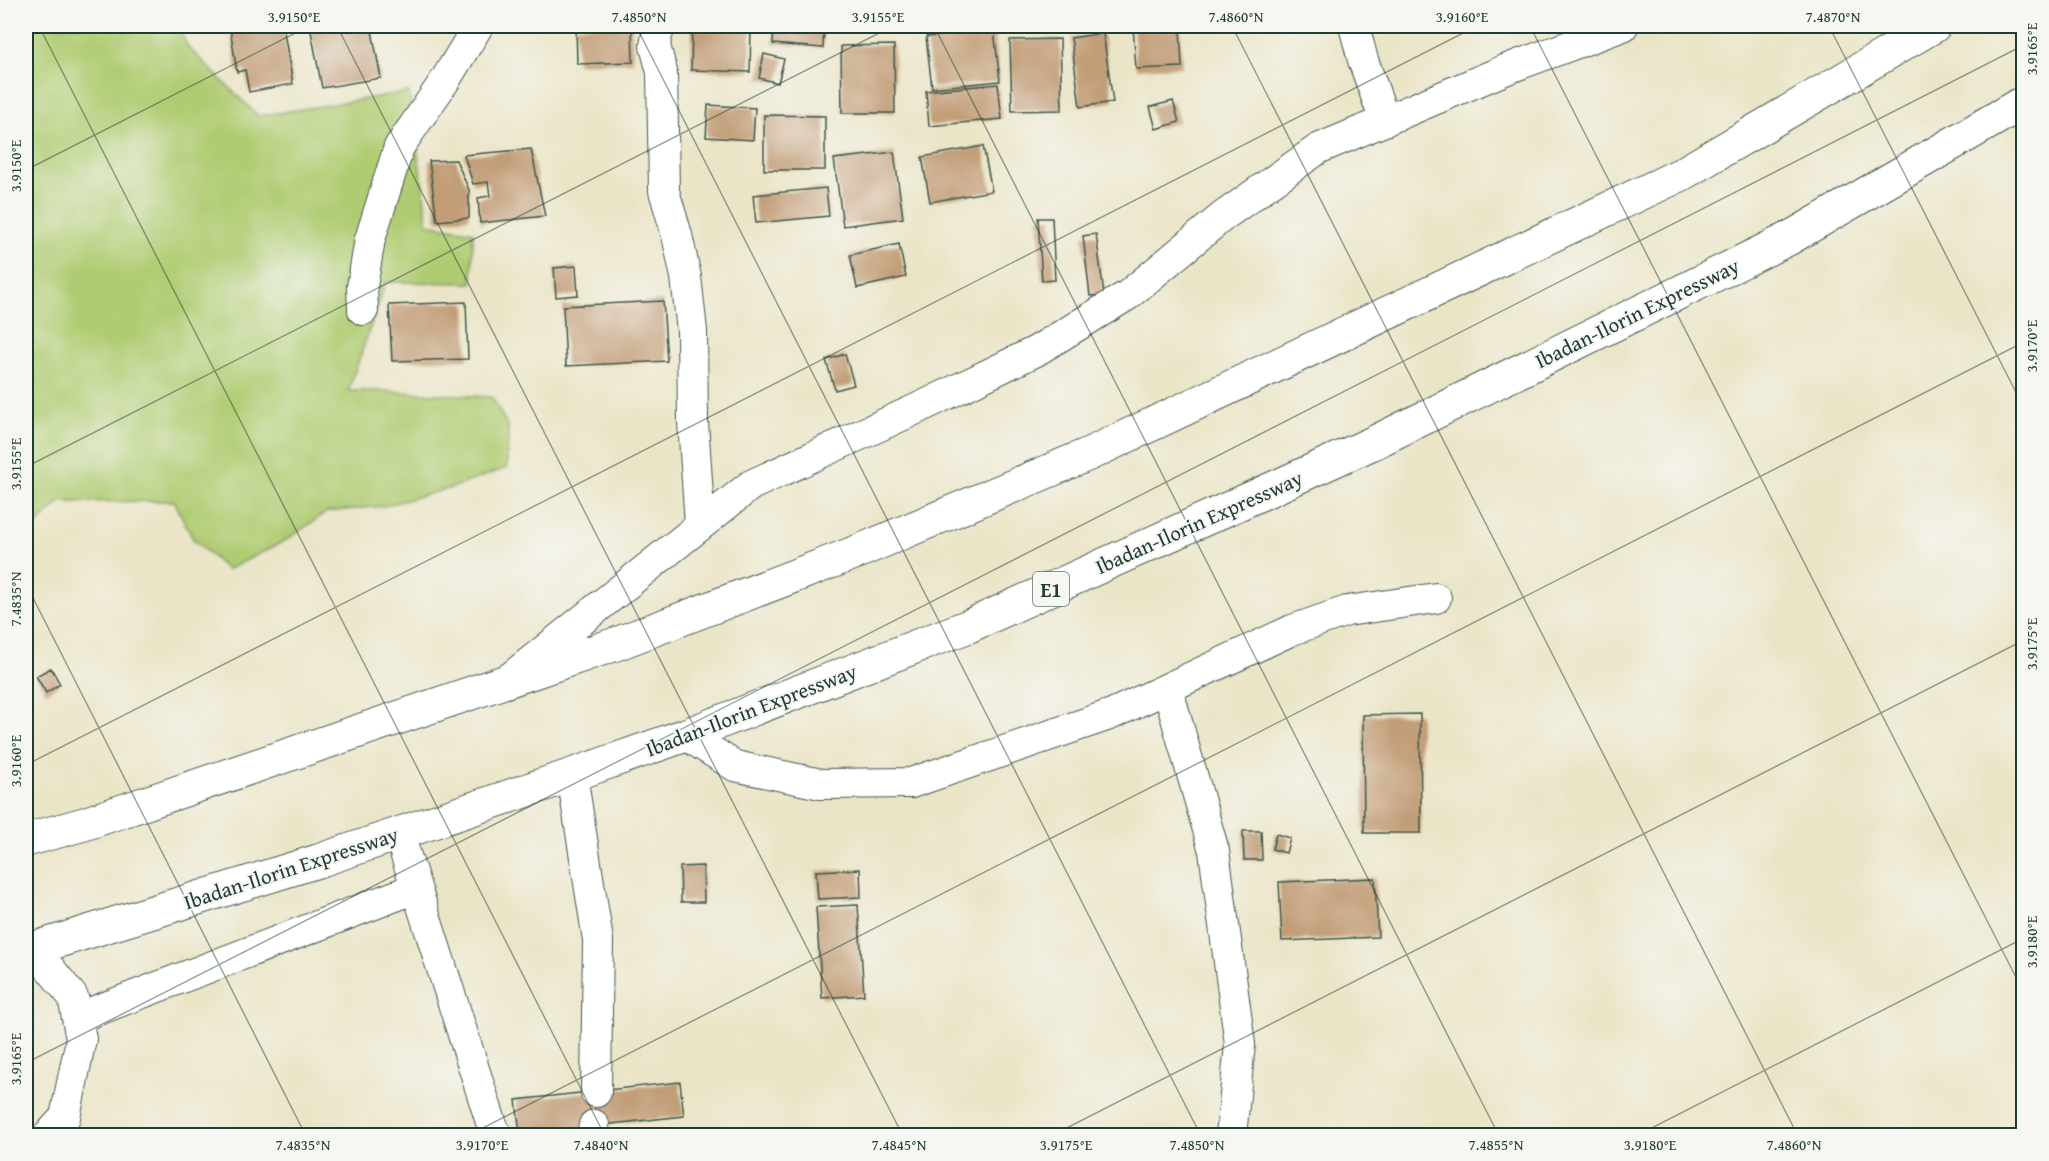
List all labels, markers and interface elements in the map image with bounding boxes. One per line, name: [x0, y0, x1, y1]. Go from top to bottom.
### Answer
text: 3.9150°E: [268, 6, 321, 27]
text: 7.4850°N: [612, 6, 667, 27]
text: 3.9155°E: [852, 6, 905, 27]
text: 7.4860°N: [1209, 6, 1264, 27]
text: 3.9160°E: [1436, 6, 1489, 27]
text: 7.4870°N: [1806, 6, 1861, 27]
text: 3.9165°E: [2021, 22, 2042, 75]
text: 3.9150°E: [5, 139, 26, 192]
street label: Ibadan-Ilorin Expressway: [1530, 250, 1745, 376]
text: 3.9170°E: [2021, 319, 2042, 372]
text: 3.9155°E: [5, 437, 26, 490]
street label: Ibadan-Ilorin Expressway: [1090, 462, 1308, 582]
text: 7.4835°N: [5, 571, 26, 626]
road number: E1: [1033, 572, 1069, 606]
text: 3.9175°E: [2021, 617, 2042, 670]
street label: Ibadan-Ilorin Expressway: [641, 655, 862, 765]
text: 3.9160°E: [5, 734, 26, 787]
street label: Ibadan-Ilorin Expressway: [180, 818, 403, 917]
text: 3.9180°E: [2021, 915, 2042, 968]
text: 3.9165°E: [5, 1032, 26, 1085]
text: 7.4835°N: [276, 1134, 331, 1155]
text: 3.9170°E: [456, 1134, 509, 1155]
text: 7.4840°N: [574, 1134, 629, 1155]
text: 7.4845°N: [872, 1134, 927, 1155]
text: 3.9175°E: [1040, 1134, 1093, 1155]
text: 7.4850°N: [1170, 1134, 1225, 1155]
text: 7.4855°N: [1469, 1134, 1524, 1155]
text: 3.9180°E: [1624, 1134, 1677, 1155]
text: 7.4860°N: [1767, 1134, 1822, 1155]

